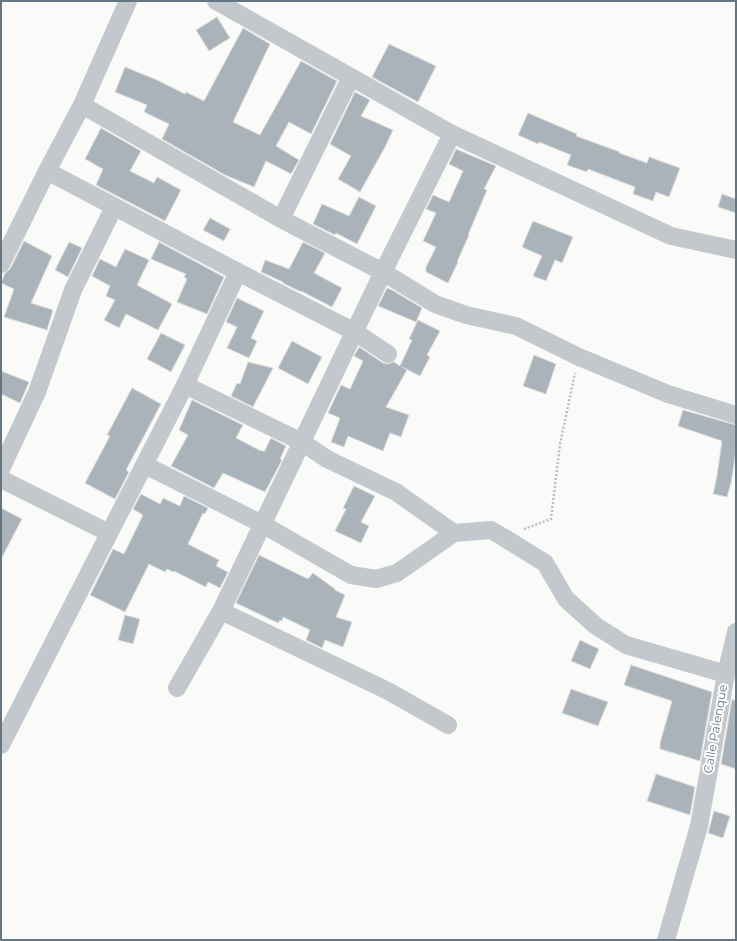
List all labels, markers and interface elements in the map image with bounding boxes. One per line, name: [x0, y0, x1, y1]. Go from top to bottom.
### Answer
street label: Calle Palenque: [701, 683, 731, 775]

